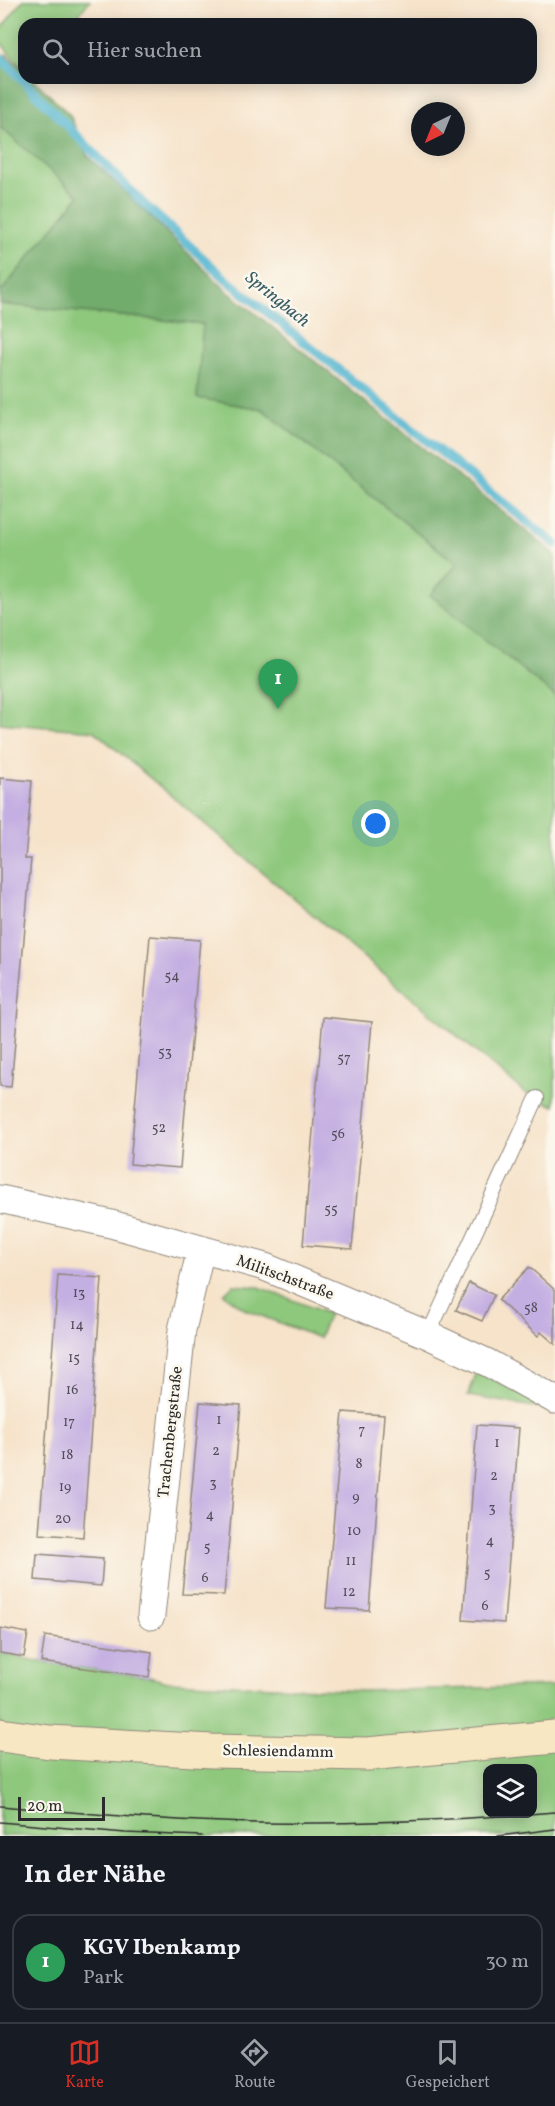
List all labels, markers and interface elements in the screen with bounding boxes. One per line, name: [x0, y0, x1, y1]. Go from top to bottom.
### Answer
search box: [18, 18, 537, 84]
icon: search: [39, 35, 72, 68]
text: Hier suchen: [87, 36, 202, 67]
north arrow: [411, 102, 465, 156]
water label: Springbach: [239, 266, 315, 334]
pin: 1: [258, 660, 298, 709]
your location: [361, 809, 390, 838]
house number: 54: [164, 967, 180, 986]
house number: 53: [158, 1043, 172, 1062]
house number: 57: [337, 1049, 351, 1068]
house number: 52: [152, 1119, 166, 1138]
house number: 56: [331, 1125, 345, 1144]
house number: 55: [324, 1200, 338, 1219]
street label: Militschstraße: [233, 1250, 337, 1306]
house number: 13: [73, 1284, 85, 1303]
house number: 58: [524, 1299, 538, 1318]
house number: 14: [70, 1316, 84, 1335]
house number: 15: [68, 1349, 80, 1368]
street label: Trachenbergstraße: [153, 1365, 189, 1499]
house number: 16: [66, 1381, 78, 1400]
house number: 1: [216, 1411, 222, 1430]
house number: 17: [63, 1413, 75, 1432]
house number: 7: [359, 1421, 366, 1440]
house number: 1: [494, 1434, 500, 1453]
house number: 2: [212, 1442, 220, 1461]
house number: 18: [61, 1446, 73, 1465]
house number: 8: [355, 1455, 363, 1474]
house number: 2: [490, 1467, 498, 1486]
house number: 3: [209, 1474, 217, 1493]
house number: 19: [59, 1478, 71, 1497]
house number: 9: [352, 1488, 360, 1507]
house number: 3: [488, 1499, 496, 1518]
house number: 4: [206, 1506, 214, 1525]
house number: 20: [55, 1510, 71, 1529]
house number: 10: [347, 1522, 361, 1541]
house number: 4: [486, 1532, 494, 1551]
house number: 5: [204, 1538, 210, 1557]
house number: 11: [346, 1552, 356, 1571]
house number: 5: [484, 1564, 490, 1583]
house number: 6: [201, 1569, 209, 1588]
house number: 12: [343, 1583, 355, 1602]
house number: 6: [481, 1597, 489, 1616]
street label: Schlesiendamm: [222, 1740, 334, 1764]
map controls: [483, 1764, 537, 1818]
button: layers: [483, 1764, 537, 1818]
scale bar: [18, 1794, 105, 1822]
text: 20 m: [27, 1796, 62, 1818]
text: In der Nähe: [24, 1857, 166, 1893]
text: KGV Ibenkamp: [83, 1933, 241, 1964]
text: 1: [41, 1948, 50, 1976]
text: 30 m: [485, 1948, 529, 1976]
text: Park: [83, 1964, 124, 1992]
tab: Karte: [65, 2036, 104, 2094]
tab: Route: [234, 2036, 275, 2094]
tab: Gespeichert: [406, 2036, 490, 2094]

